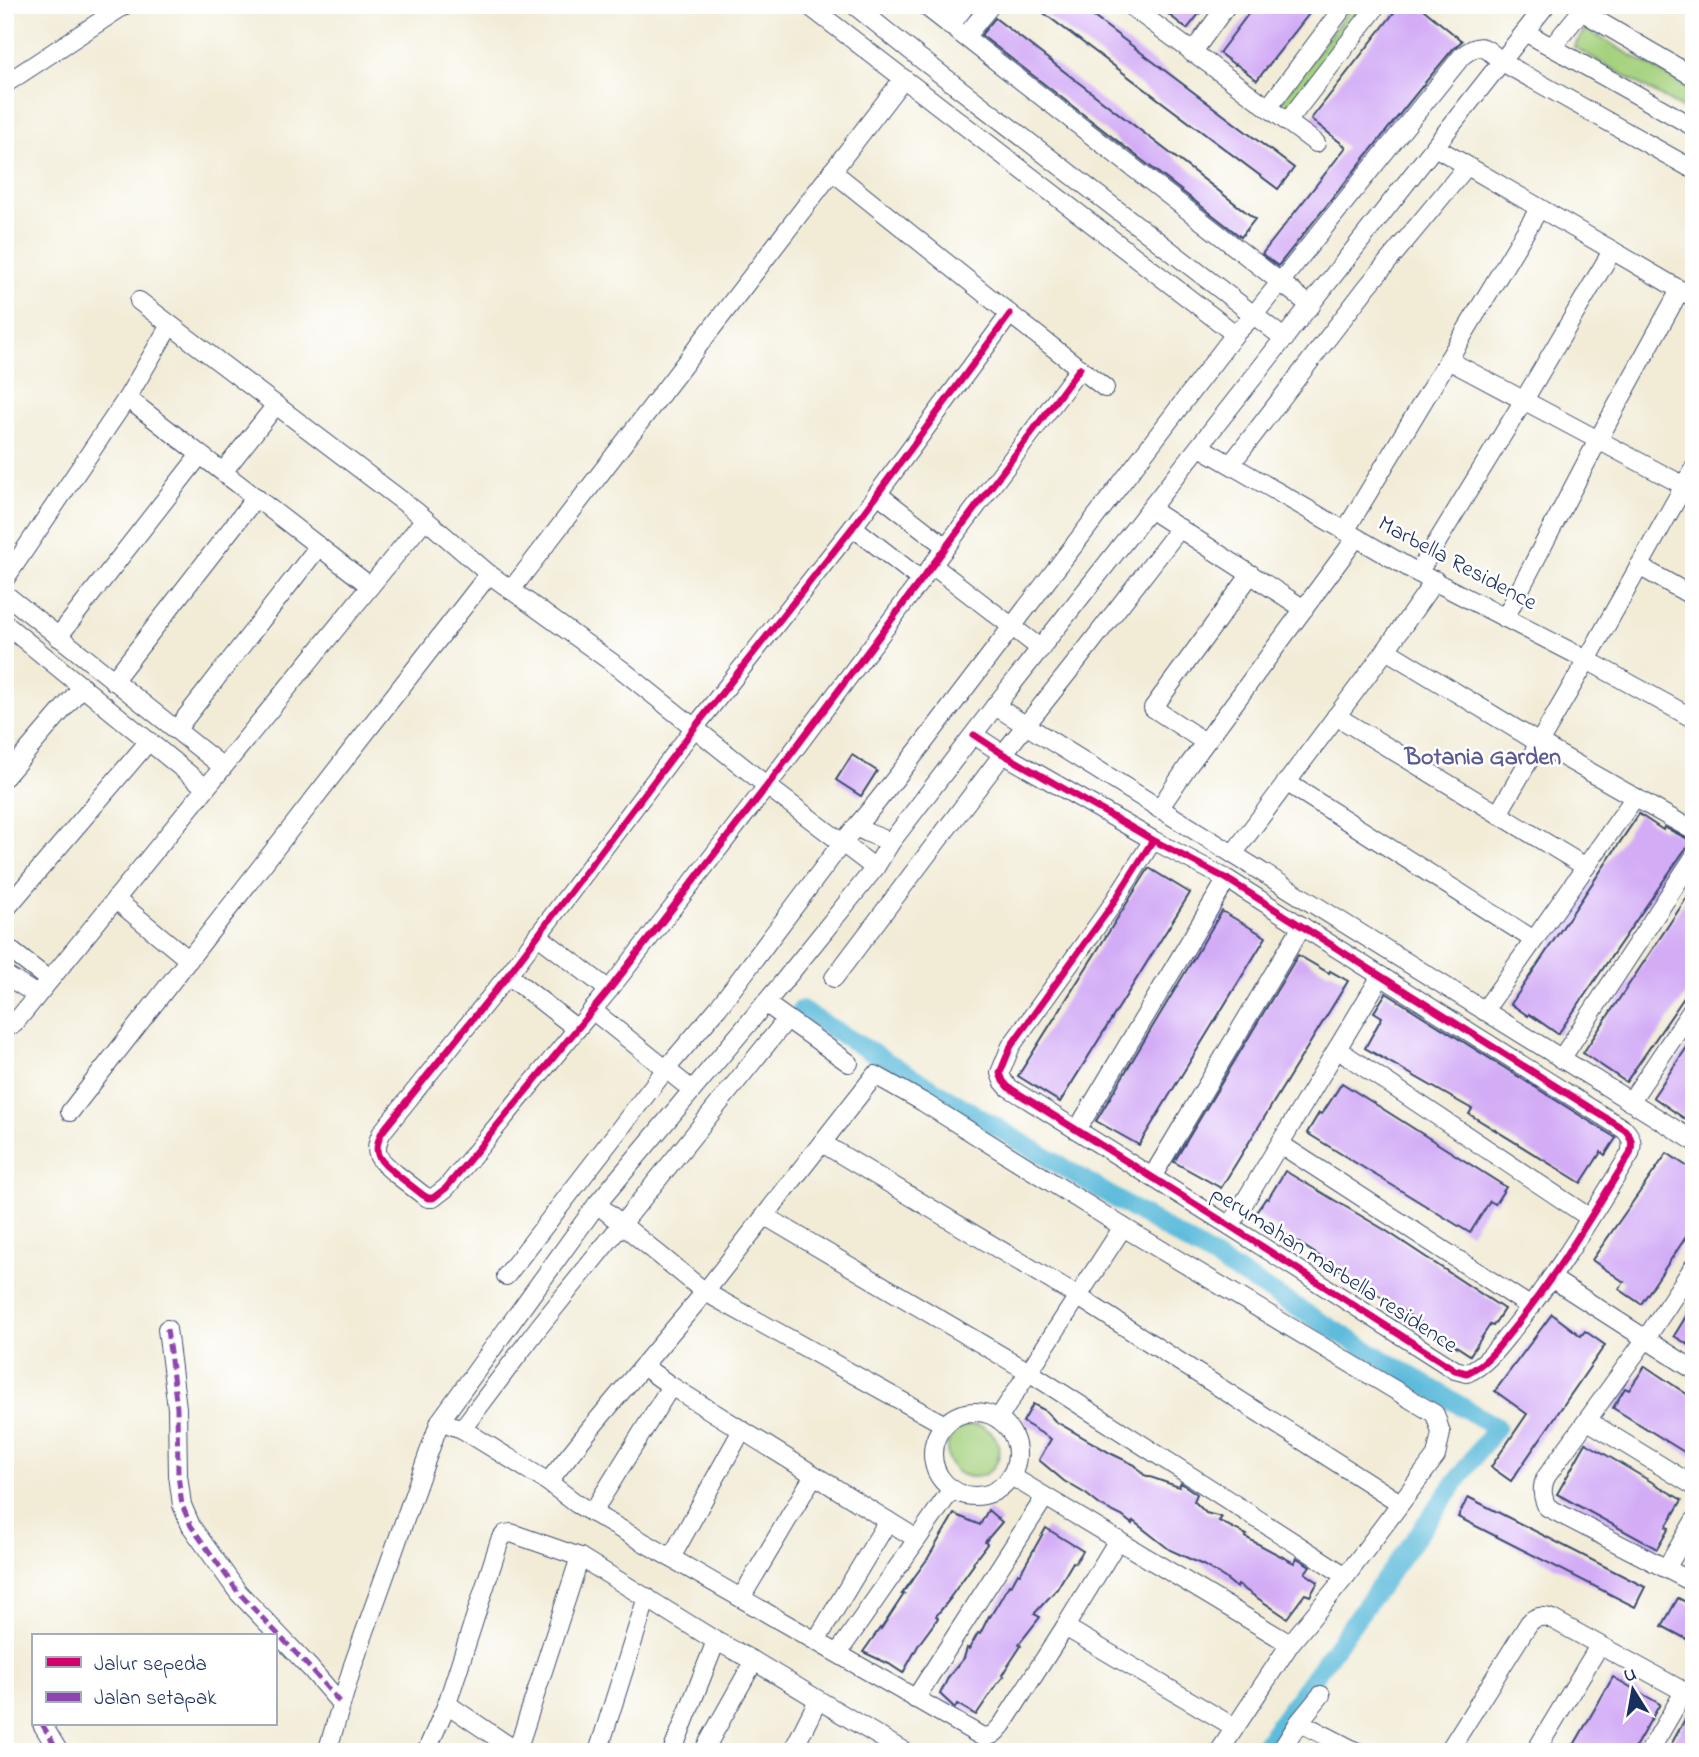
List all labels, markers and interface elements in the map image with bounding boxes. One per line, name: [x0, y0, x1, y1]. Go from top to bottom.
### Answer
street label: Marbella Residence: [1372, 508, 1543, 620]
district label: Botania Garden: [1404, 741, 1561, 776]
street label: perumahan marbella residence: [1204, 1178, 1464, 1363]
legend: [32, 1634, 276, 1726]
text: Jalur sepeda: [94, 1650, 207, 1680]
north arrow: [1598, 1656, 1668, 1726]
text: U: [1622, 1661, 1639, 1690]
text: Jalan setapak: [94, 1684, 217, 1714]

